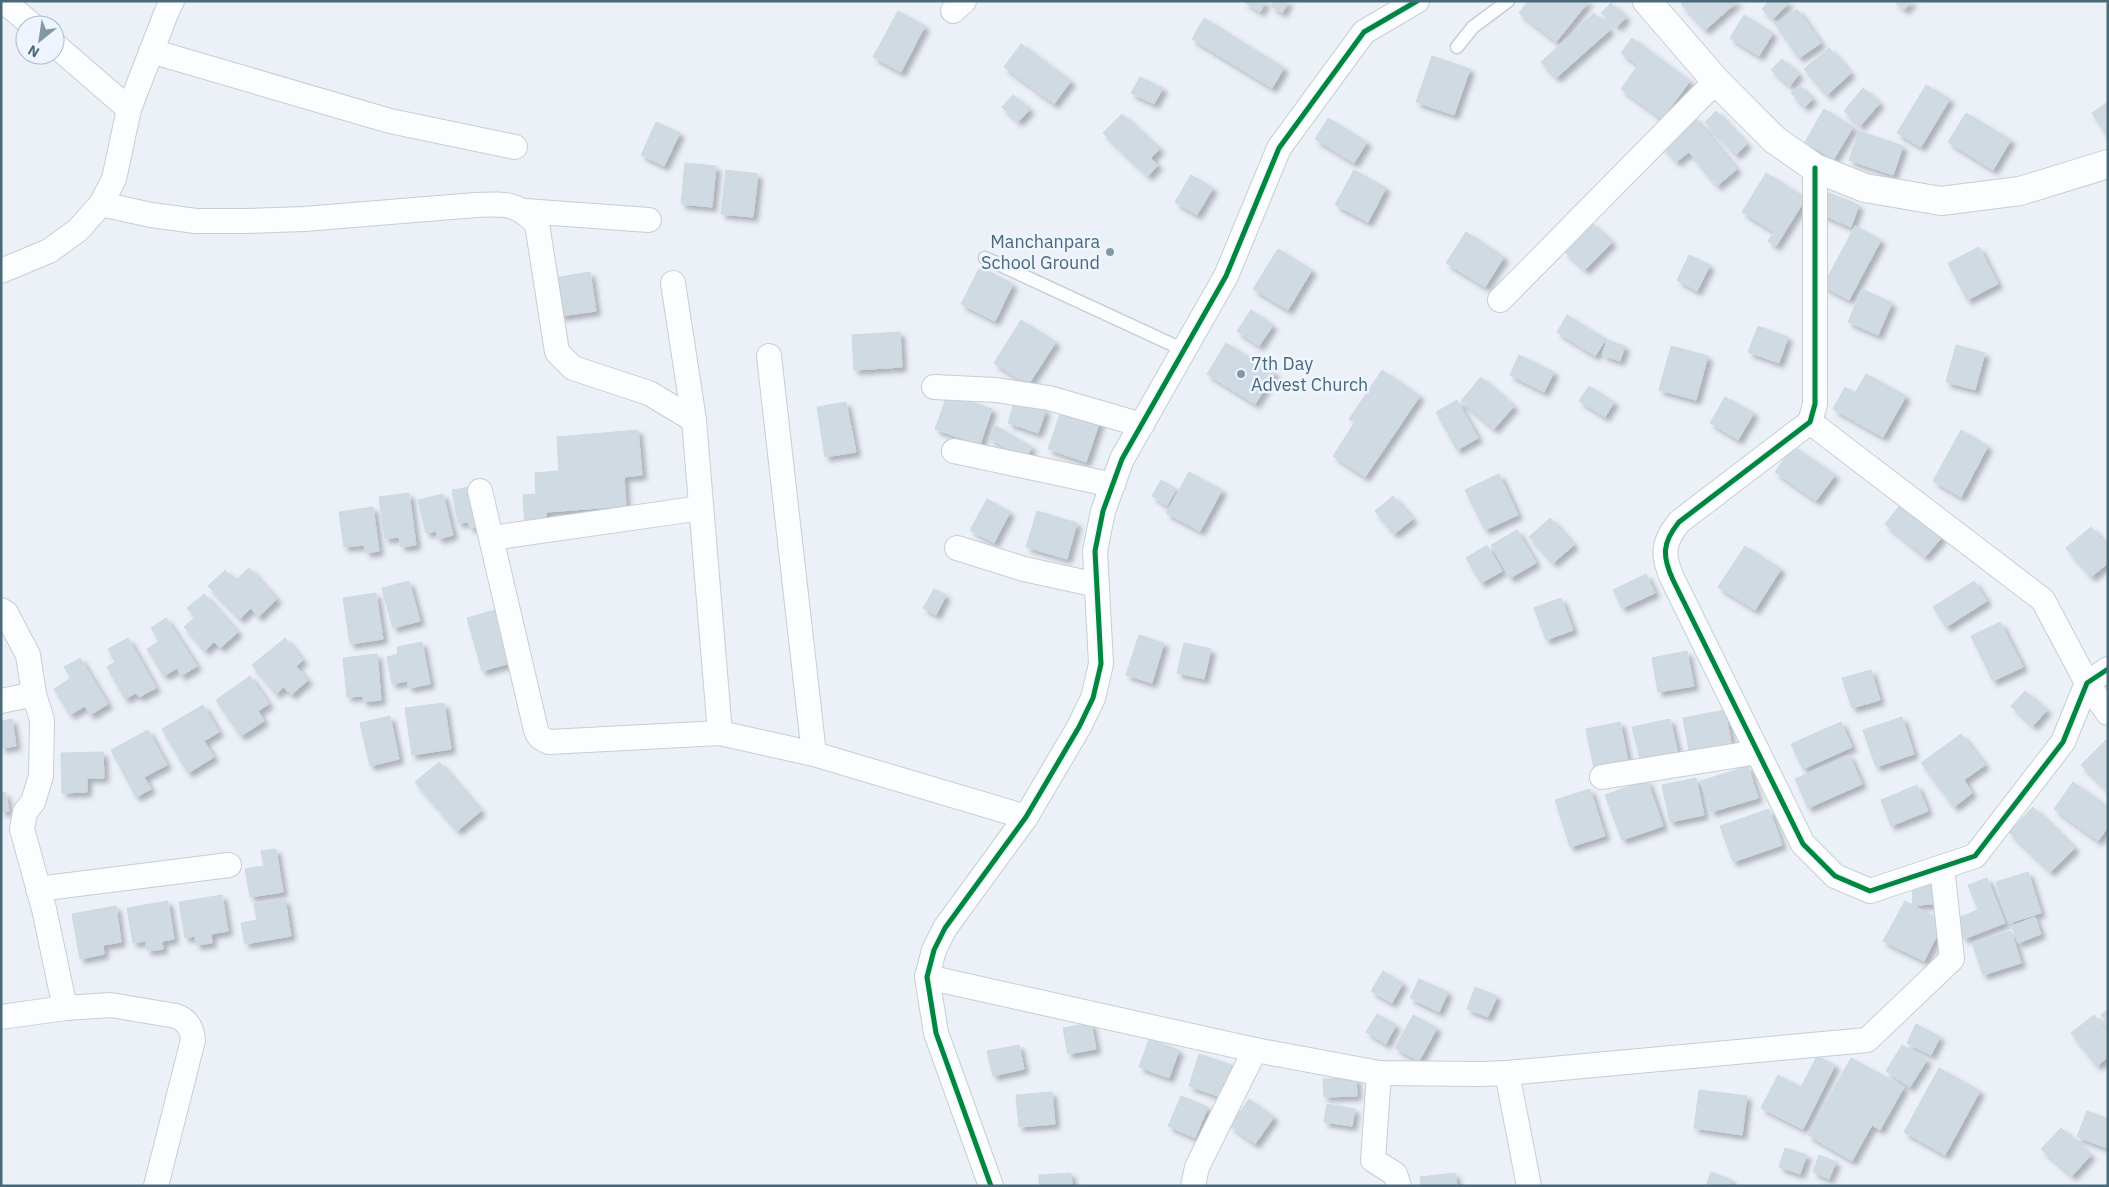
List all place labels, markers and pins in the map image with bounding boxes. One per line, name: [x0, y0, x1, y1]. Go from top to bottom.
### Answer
place label: Manchanpara School Ground: [981, 230, 1100, 274]
marker: Manchanpara School Ground: [1104, 246, 1116, 258]
place label: 7th Day Advest Church: [1251, 352, 1368, 396]
marker: 7th Day Advest Church: [1235, 368, 1247, 380]

